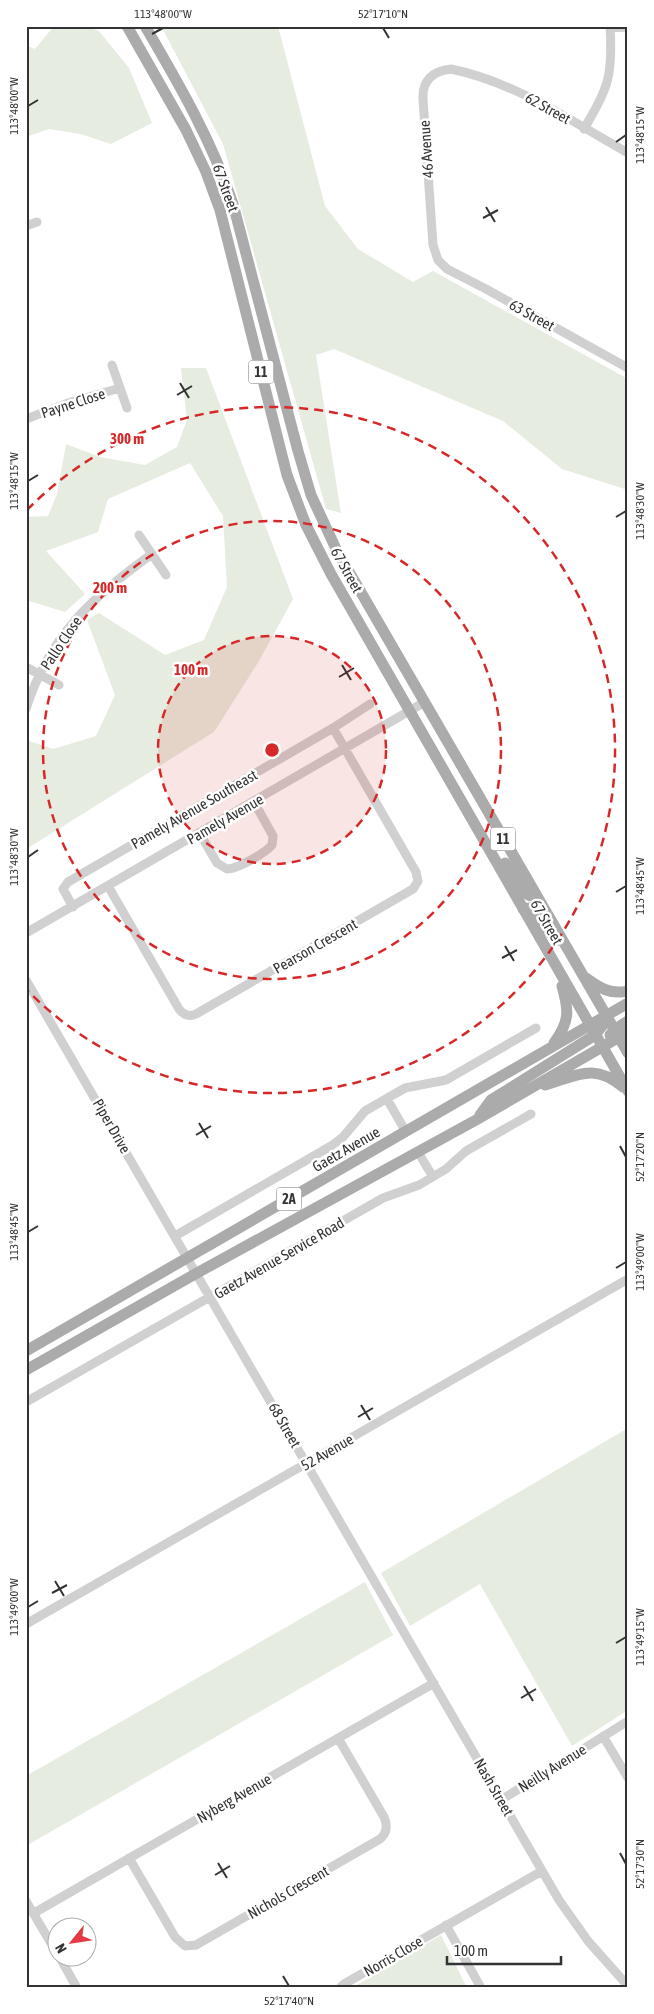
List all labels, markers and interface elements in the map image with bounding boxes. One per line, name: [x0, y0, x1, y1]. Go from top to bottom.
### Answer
text: 113°48'00"W: [134, 7, 192, 21]
text: 52°17'10"N: [358, 7, 408, 21]
text: 113°48'00"W: [7, 77, 21, 135]
street label: 62 Street: [522, 89, 574, 127]
text: 113°48'15"W: [633, 106, 647, 164]
street label: 46 Avenue: [415, 119, 436, 178]
street label: 67 Street: [210, 162, 242, 214]
street label: 63 Street: [506, 296, 558, 334]
road number: 11: [248, 361, 274, 384]
street label: Payne Close: [39, 385, 107, 421]
text: 300 m: [110, 430, 144, 447]
text: 113°48'15"W: [7, 452, 21, 510]
text: 113°48'30"W: [633, 482, 647, 540]
street label: 67 Street: [328, 544, 366, 596]
text: 200 m: [93, 579, 127, 596]
street label: Pallo Close: [37, 613, 85, 673]
text: 100 m: [174, 661, 208, 678]
centre of rings: [263, 741, 281, 759]
street label: Pamely Avenue Southeast: [128, 765, 260, 853]
street label: Pamely Avenue: [184, 790, 266, 848]
text: 113°48'30"W: [7, 828, 21, 886]
road number: 11: [490, 828, 516, 851]
text: 113°48'45"W: [633, 857, 647, 915]
street label: 67 Street: [527, 896, 567, 948]
street label: Pearson Crescent: [270, 915, 360, 977]
street label: Piper Drive: [90, 1096, 134, 1156]
street label: Gaetz Avenue: [309, 1123, 383, 1175]
text: 52°17'20"N: [633, 1132, 647, 1182]
road number: 2A: [276, 1188, 302, 1210]
text: 113°48'45"W: [7, 1203, 21, 1261]
street label: Gaetz Avenue Service Road: [211, 1214, 347, 1302]
text: 113°49'00"W: [633, 1233, 647, 1291]
street label: 68 Street: [265, 1399, 305, 1451]
street label: 52 Avenue: [298, 1430, 356, 1474]
text: 113°49'00"W: [7, 1578, 21, 1636]
text: 113°49'15"W: [633, 1608, 647, 1666]
street label: Neilly Avenue: [515, 1740, 589, 1796]
street label: Nash Street: [471, 1755, 517, 1819]
street label: Nyberg Avenue: [194, 1770, 274, 1826]
text: 52°17'30"N: [633, 1839, 647, 1889]
street label: Nichols Crescent: [244, 1862, 332, 1922]
north arrow: [48, 1916, 98, 1966]
street label: Norris Close: [360, 1932, 426, 1980]
scale bar: [447, 1934, 560, 1966]
text: N: [52, 1941, 70, 1956]
text: 100 m: [454, 1942, 488, 1959]
text: 52°17'40"N: [264, 1994, 314, 2008]

